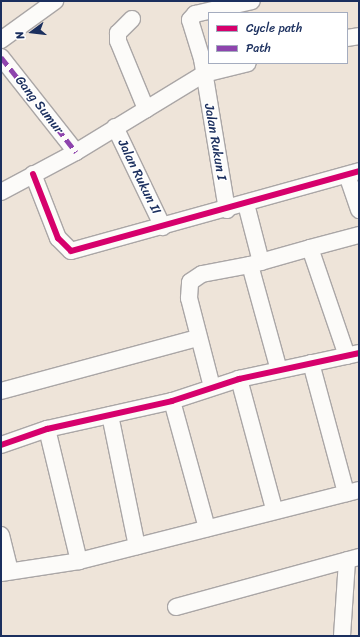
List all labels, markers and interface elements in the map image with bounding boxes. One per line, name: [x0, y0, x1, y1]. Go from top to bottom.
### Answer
north arrow: [12, 12, 52, 52]
legend: [208, 12, 348, 64]
text: Cycle path: [246, 17, 302, 39]
text: N: [10, 29, 30, 41]
text: Path: [246, 37, 271, 59]
street label: Gang Sumur: [12, 73, 66, 137]
street label: Jalan Rukun I: [201, 102, 229, 182]
street label: Jalan Rukun II: [114, 137, 164, 217]

